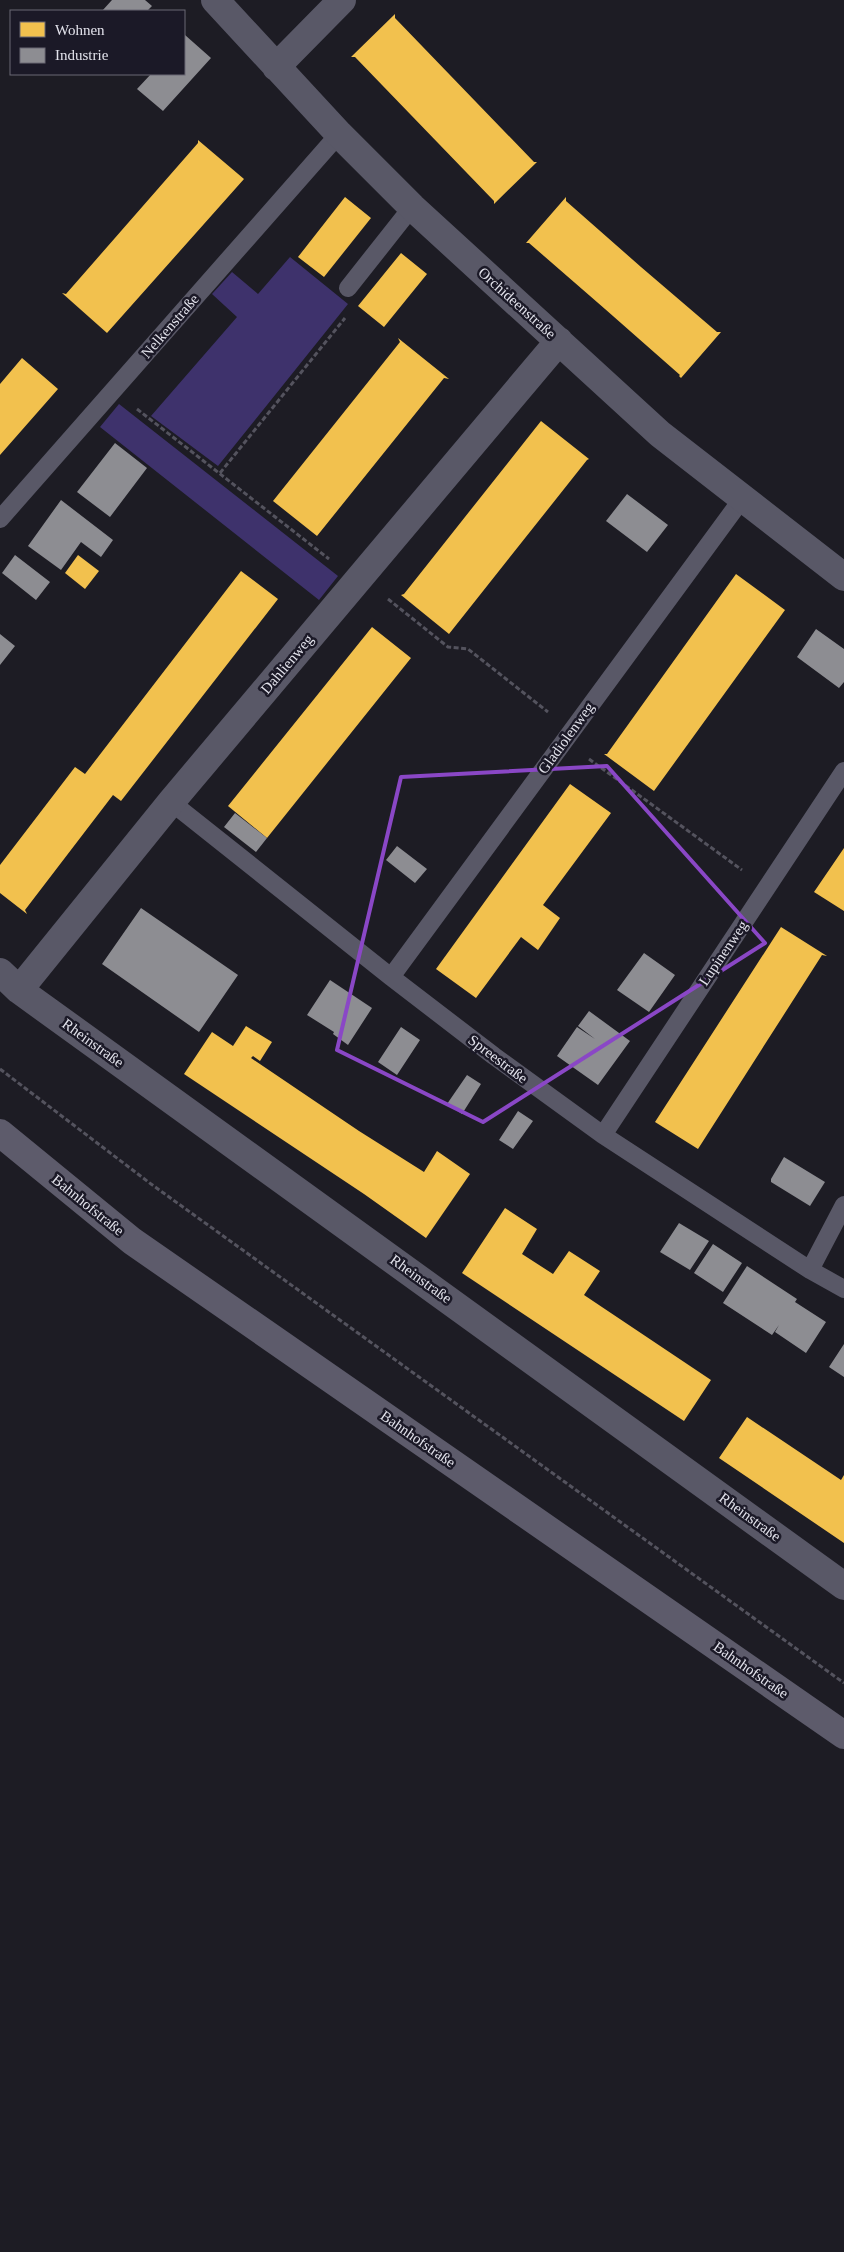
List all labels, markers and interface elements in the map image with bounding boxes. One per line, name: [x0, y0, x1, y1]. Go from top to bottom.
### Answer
legend: [10, 10, 185, 75]
text: Wohnen: [55, 22, 105, 38]
text: Industrie: [55, 47, 109, 63]
street label: Orchideenstraße: [475, 264, 559, 342]
street label: Nelkenstraße: [138, 291, 202, 361]
street label: Dahlienweg: [258, 631, 317, 697]
street label: Gladiolenweg: [535, 699, 597, 777]
street label: Lupinenweg: [695, 917, 751, 989]
street label: Rheinstraße: [59, 1015, 127, 1071]
street label: Spreestraße: [465, 1032, 531, 1087]
street label: Bahnhofstraße: [49, 1171, 127, 1239]
street label: Rheinstraße: [387, 1251, 455, 1307]
street label: Bahnhofstraße: [378, 1407, 459, 1471]
street label: Rheinstraße: [716, 1489, 784, 1545]
street label: Bahnhofstraße: [711, 1638, 792, 1702]

